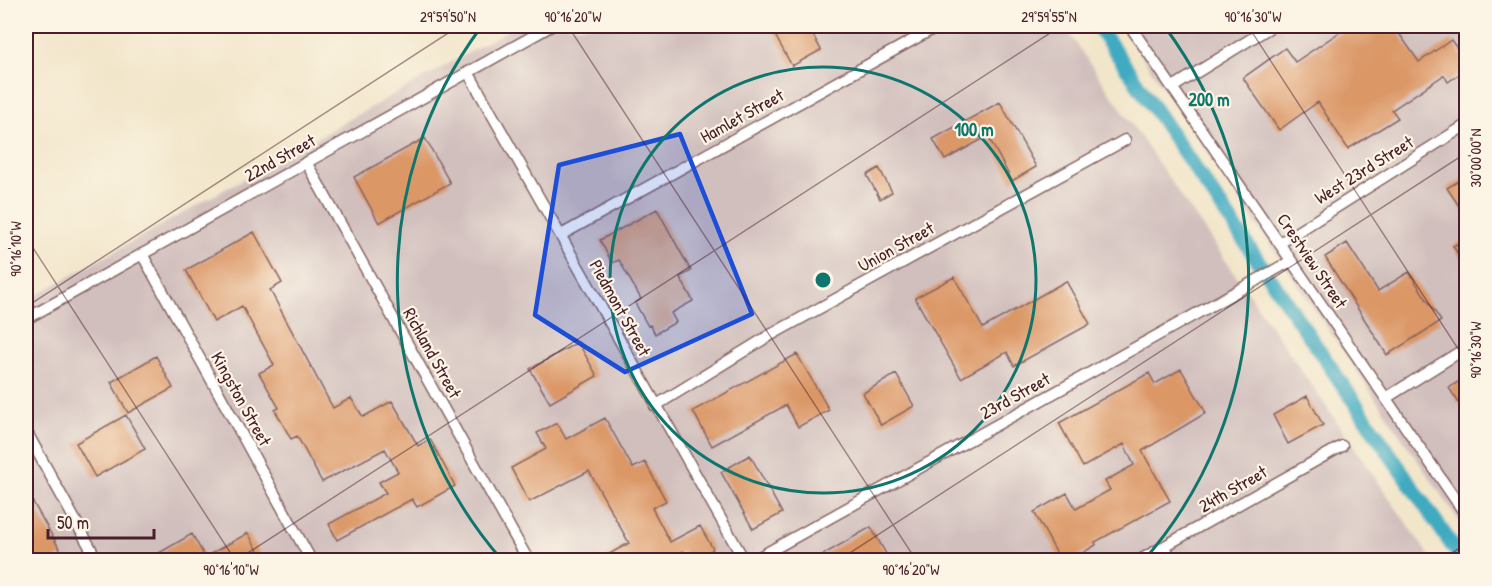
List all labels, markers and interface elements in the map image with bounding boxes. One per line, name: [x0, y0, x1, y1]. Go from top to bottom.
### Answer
text: 29°59'50"N: [420, 6, 476, 27]
text: 90°16'20"W: [544, 6, 602, 27]
text: 29°59'55"N: [1021, 6, 1077, 27]
text: 90°16'30"W: [1225, 6, 1282, 27]
street label: Hamlet Street: [695, 82, 789, 149]
text: 200 m: [1189, 87, 1229, 112]
text: 100 m: [954, 117, 994, 142]
street label: 22nd Street: [240, 127, 321, 187]
street label: West 23rd Street: [1310, 129, 1419, 210]
text: 30°00'00"N: [1465, 129, 1486, 187]
street label: Crestview Street: [1271, 208, 1354, 314]
street label: Union Street: [853, 215, 939, 278]
text: 90°16'10"W: [5, 220, 26, 277]
street label: Piedmont Street: [584, 255, 658, 361]
centre of rings: [813, 270, 833, 290]
street label: Richland Street: [397, 303, 468, 403]
text: 90°16'30"W: [1465, 321, 1486, 378]
street label: Kingston Street: [205, 347, 278, 451]
street label: 23rd Street: [975, 366, 1055, 425]
street label: 24th Street: [1194, 459, 1272, 518]
scale bar: [48, 502, 154, 540]
text: 50 m: [57, 510, 89, 535]
text: 90°16'10"W: [203, 559, 260, 580]
text: 90°16'20"W: [882, 559, 940, 580]

